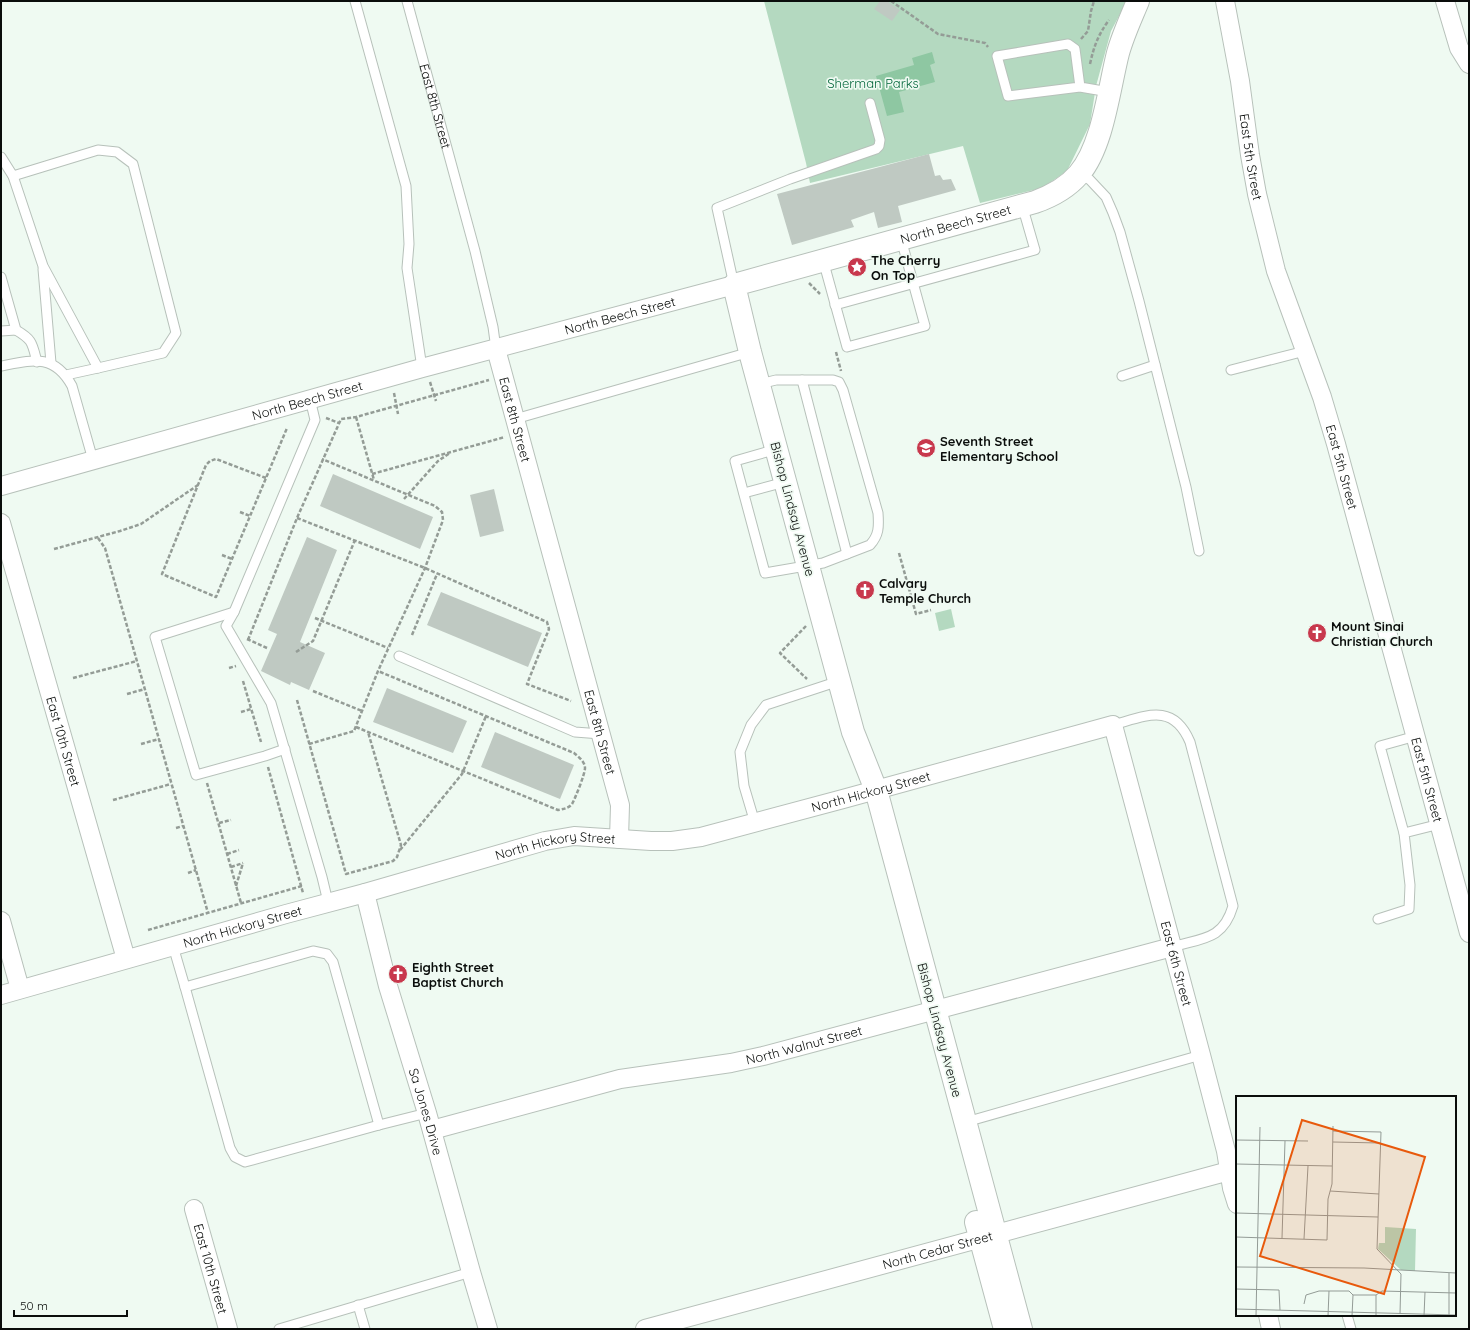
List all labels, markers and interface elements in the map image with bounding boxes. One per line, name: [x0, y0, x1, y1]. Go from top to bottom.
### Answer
street label: East 8th Street: [416, 62, 455, 150]
park label: Sherman Parks: [827, 75, 919, 91]
street label: East 5th Street: [1236, 113, 1266, 202]
street label: North Beech Street: [898, 201, 1013, 247]
place label: The Cherry On Top: [871, 252, 940, 283]
place icon: The Cherry On Top: [846, 256, 868, 278]
street label: North Beech Street: [563, 293, 677, 338]
street label: East 8th Street: [496, 375, 534, 464]
street label: North Beech Street: [250, 377, 364, 423]
street label: East 5th Street: [1323, 423, 1361, 511]
place label: Seventh Street Elementary School: [940, 433, 1058, 464]
school or university icon: Seventh Street Elementary School: [915, 437, 937, 459]
street label: Bishop Lindsay Avenue: [767, 440, 819, 578]
place label: Calvary Temple Church: [879, 575, 971, 606]
church icon: Calvary Temple Church: [854, 579, 876, 601]
place label: Mount Sinai Christian Church: [1331, 618, 1433, 649]
church icon: Mount Sinai Christian Church: [1306, 622, 1328, 644]
street label: East 8th Street: [581, 688, 619, 776]
street label: East 10th Street: [43, 694, 84, 788]
street label: East 5th Street: [1408, 735, 1446, 824]
street label: North Hickory Street: [809, 767, 932, 815]
street label: North Hickory Street: [493, 828, 616, 863]
street label: North Hickory Street: [181, 902, 304, 951]
street label: East 6th Street: [1158, 919, 1196, 1008]
place label: Eighth Street Baptist Church: [412, 959, 504, 990]
street label: Bishop Lindsay Avenue: [914, 961, 966, 1099]
church icon: Eighth Street Baptist Church: [387, 963, 409, 985]
street label: North Walnut Street: [744, 1022, 864, 1068]
street label: Sa Jones Drive: [406, 1066, 446, 1157]
inset map: [1236, 1096, 1456, 1316]
street label: East 10th Street: [191, 1222, 231, 1316]
street label: North Cedar Street: [881, 1227, 994, 1272]
scale bar: [14, 1292, 127, 1318]
text: 50 m: [20, 1298, 48, 1313]

